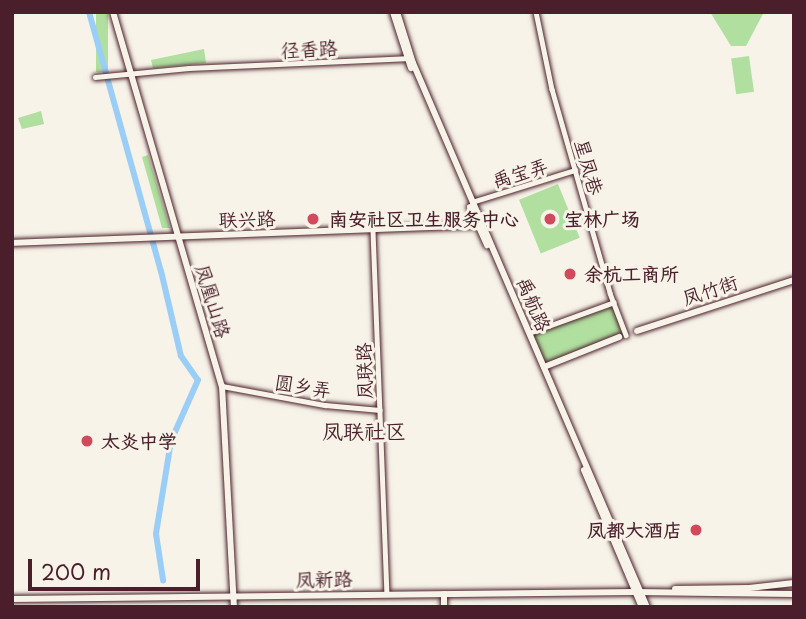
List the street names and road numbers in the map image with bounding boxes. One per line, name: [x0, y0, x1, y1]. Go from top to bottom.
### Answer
street label: 径香路: [280, 36, 338, 62]
street label: 星凤巷: [570, 136, 608, 198]
street label: 禹宝弄: [489, 154, 551, 192]
street label: 联兴路: [218, 207, 276, 231]
street label: 凤凰山路: [191, 261, 235, 341]
street label: 凤竹街: [679, 270, 741, 310]
street label: 禹航路: [512, 273, 556, 335]
street label: 凤联路: [352, 342, 376, 400]
street label: 圆乡弄: [273, 370, 333, 402]
street label: 凤新路: [295, 567, 353, 591]

